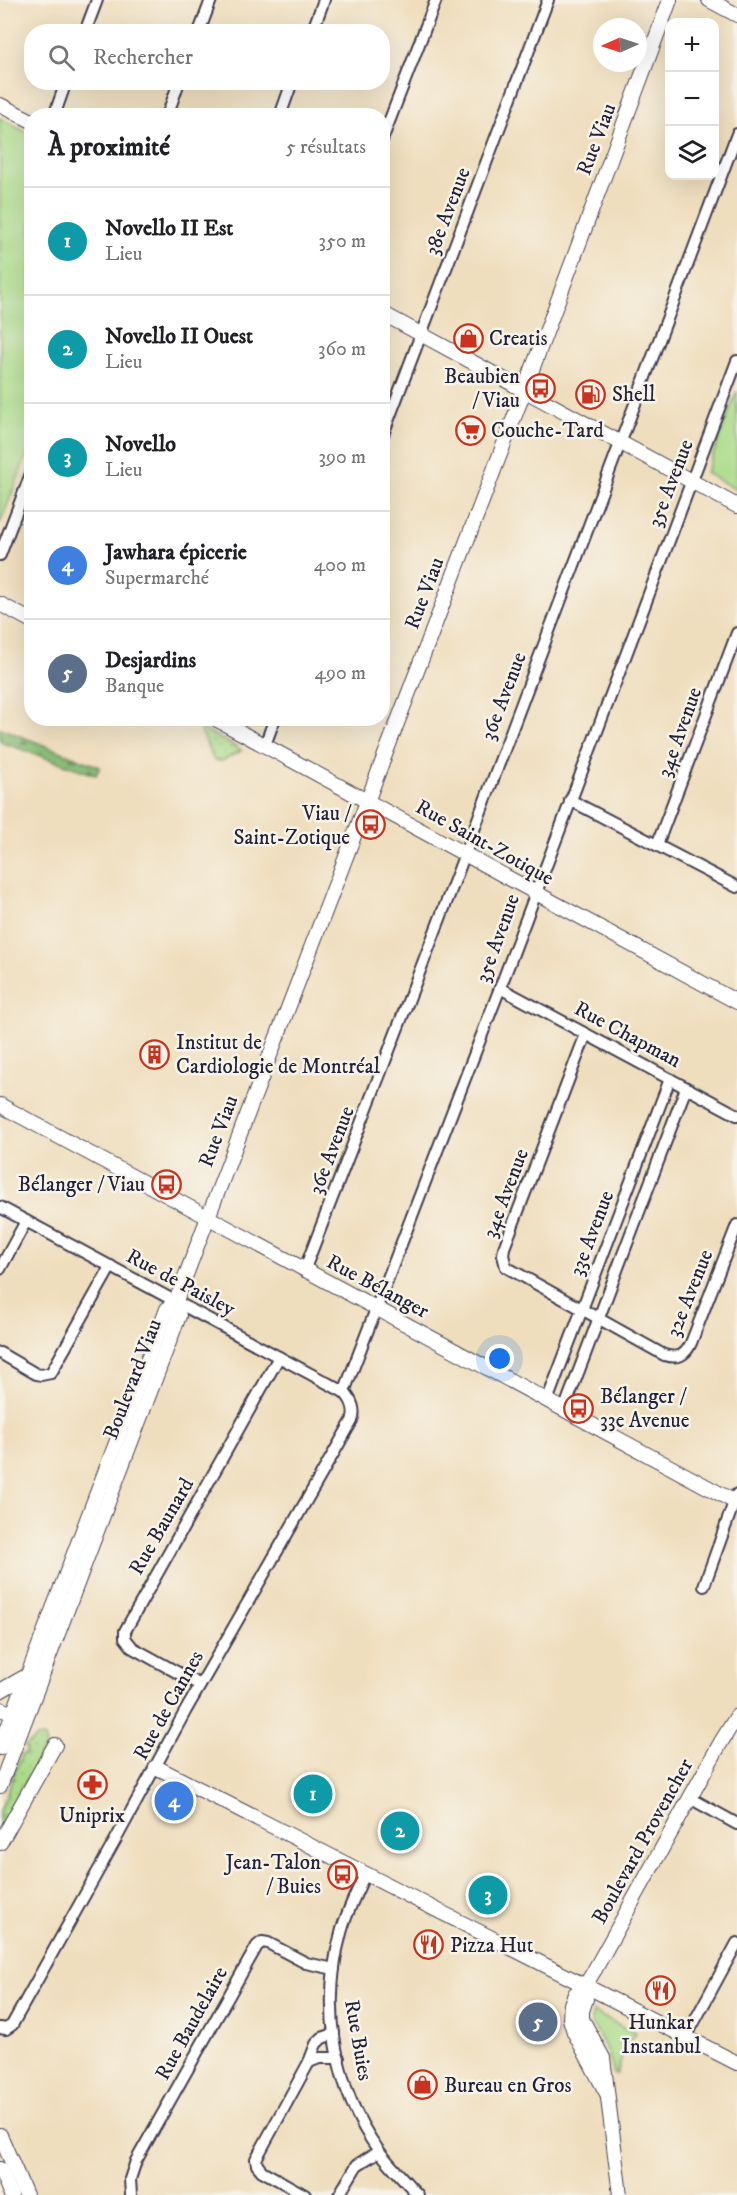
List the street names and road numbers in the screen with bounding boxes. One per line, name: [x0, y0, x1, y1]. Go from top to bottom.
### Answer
street label: Rue Viau: [571, 100, 622, 179]
street label: 38e Avenue: [419, 163, 477, 259]
street label: 35e Avenue: [642, 435, 700, 531]
street label: Rue Viau: [399, 554, 450, 633]
street label: 36e Avenue: [475, 648, 533, 744]
street label: 34e Avenue: [652, 684, 708, 781]
street label: Rue Saint-Zotique: [411, 794, 558, 892]
street label: 35e Avenue: [470, 890, 526, 986]
street label: Rue Chapman: [570, 996, 685, 1074]
street label: Rue Viau: [193, 1092, 244, 1171]
street label: 36e Avenue: [303, 1102, 361, 1198]
street label: 34e Avenue: [477, 1145, 535, 1242]
street label: 33e Avenue: [564, 1187, 620, 1280]
street label: Rue de Paisley: [122, 1243, 240, 1323]
street label: 32e Avenue: [661, 1246, 719, 1341]
street label: Rue Bélanger: [322, 1249, 433, 1325]
street label: Boulevard Viau: [98, 1315, 168, 1443]
street label: Rue Baunard: [124, 1473, 200, 1580]
street label: Rue de Cannes: [128, 1646, 210, 1765]
street label: Boulevard Provencher: [587, 1754, 699, 1929]
street label: Rue Baudelaire: [150, 1962, 234, 2085]
street label: Rue Buies: [338, 1998, 378, 2083]

